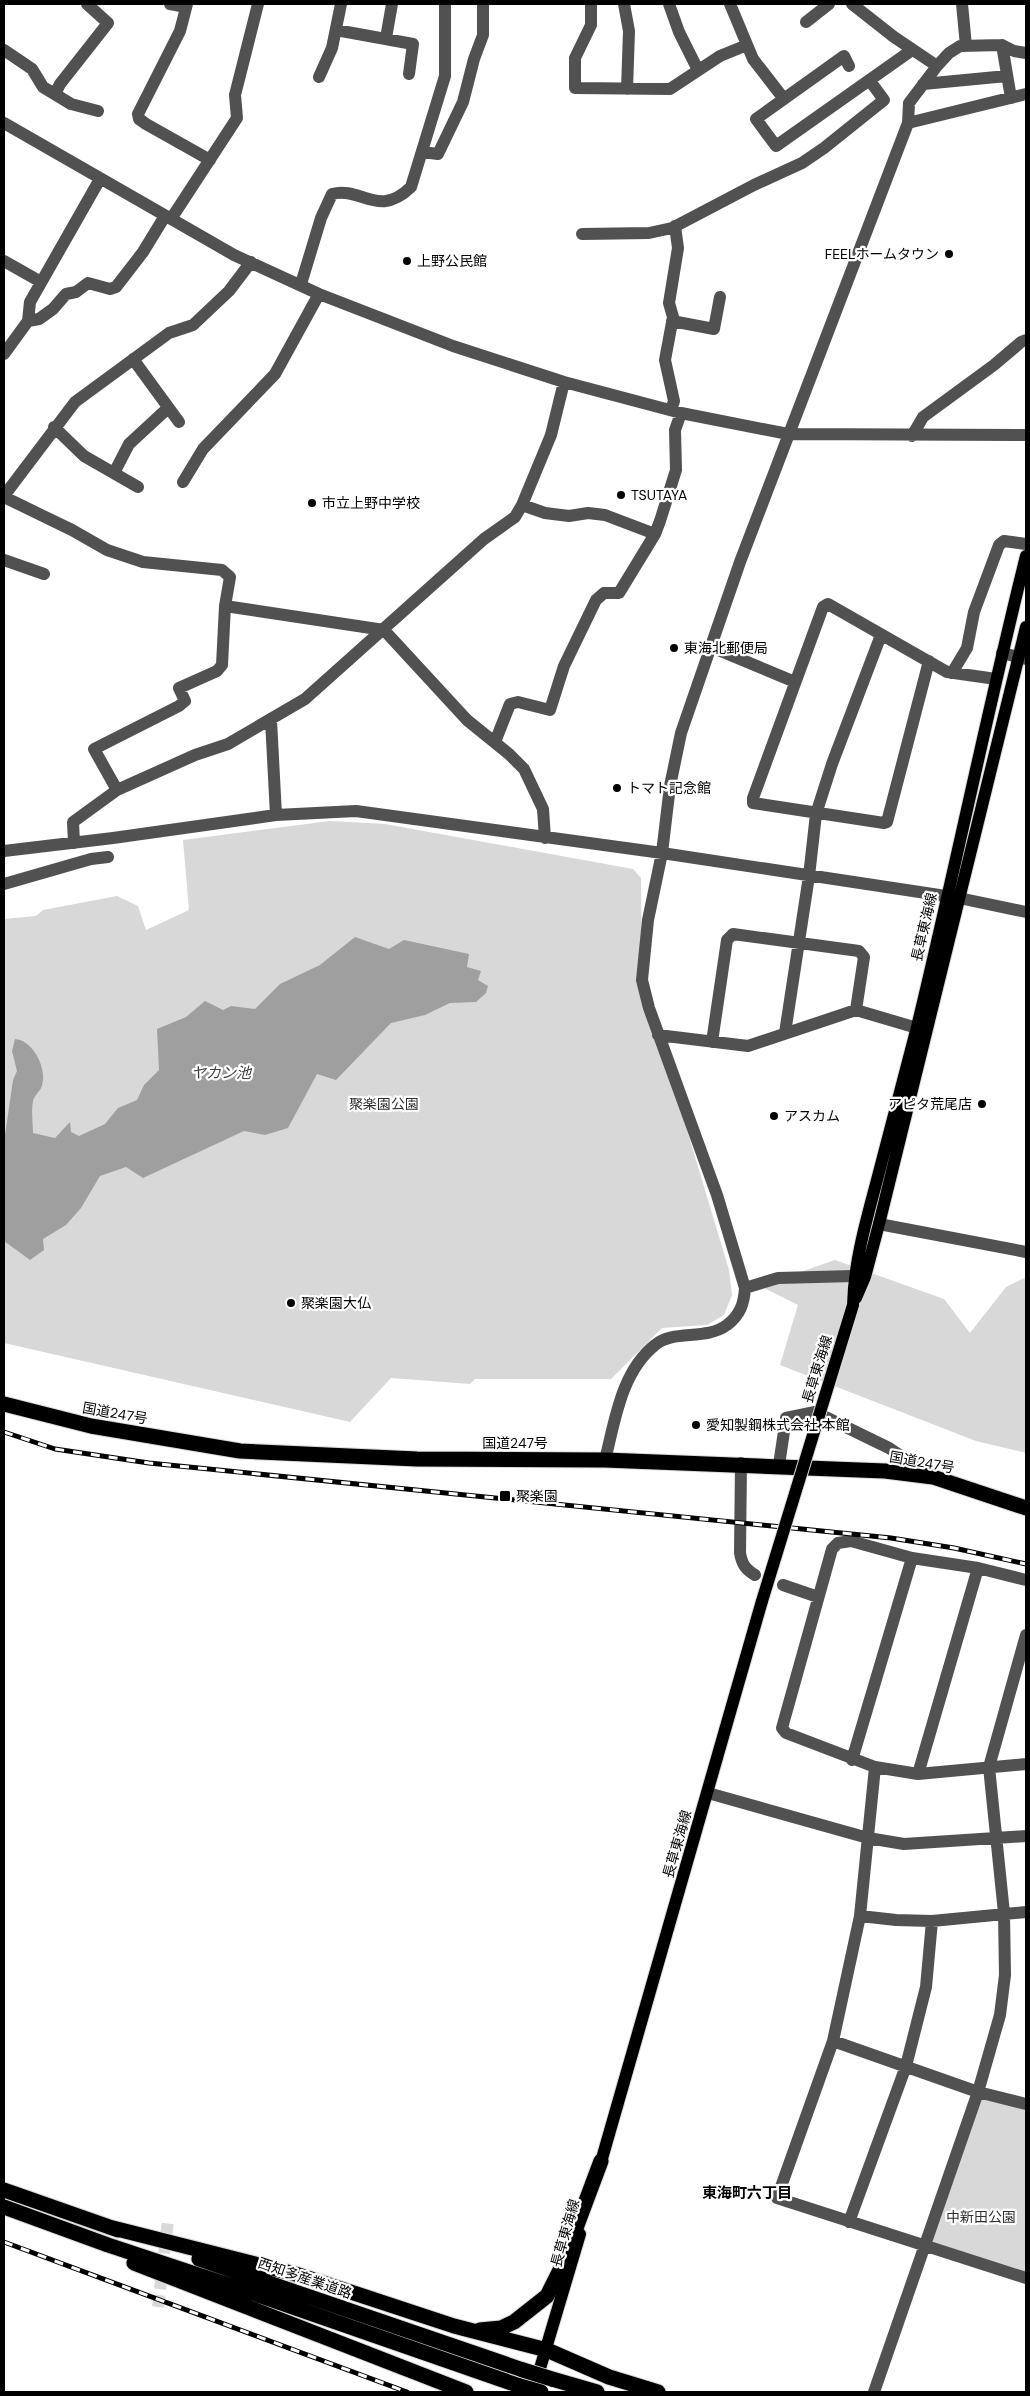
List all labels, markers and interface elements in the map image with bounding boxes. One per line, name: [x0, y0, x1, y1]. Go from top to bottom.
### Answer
place label: FEELホームタウン: [825, 245, 939, 263]
marker: FEELホームタウン: [943, 248, 955, 260]
place label: 上野公民館: [417, 252, 487, 270]
marker: 上野公民館: [401, 255, 413, 267]
place label: TSUTAYA: [631, 486, 687, 504]
marker: TSUTAYA: [615, 489, 627, 501]
place label: 市立上野中学校: [322, 494, 420, 512]
marker: 市立上野中学校: [306, 497, 318, 509]
place label: 東海北郵便局: [684, 639, 768, 657]
marker: 東海北郵便局: [668, 642, 680, 654]
place label: トマト記念館: [627, 779, 711, 797]
marker: トマト記念館: [611, 782, 623, 794]
street label: 長草東海線: [907, 891, 941, 963]
water label: ヤカン池: [191, 1063, 253, 1083]
park label: 聚楽園公園: [349, 1095, 419, 1113]
place label: アピタ荒尾店: [888, 1095, 972, 1113]
marker: アピタ荒尾店: [976, 1098, 988, 1110]
place label: アスカム: [784, 1107, 840, 1125]
marker: アスカム: [768, 1110, 780, 1122]
place label: 聚楽園大仏: [301, 1294, 371, 1312]
marker: 聚楽園大仏: [285, 1297, 297, 1309]
street label: 長草東海線: [798, 1333, 836, 1405]
street label: 国道247号: [81, 1398, 149, 1428]
place label: 愛知製鋼株式会社 本館: [706, 1416, 850, 1434]
marker: 愛知製鋼株式会社 本館: [690, 1419, 702, 1431]
street label: 国道247号: [482, 1434, 548, 1452]
street label: 国道247号: [888, 1447, 956, 1477]
place label: 聚楽園: [516, 1487, 558, 1505]
marker: 聚楽園: [498, 1489, 512, 1503]
street label: 長草東海線: [659, 1808, 695, 1880]
district label: 東海町六丁目: [702, 2183, 792, 2203]
street label: 長草東海線: [547, 2197, 583, 2269]
park label: 中新田公園: [946, 2208, 1016, 2226]
street label: 西知多産業道路: [256, 2254, 354, 2302]

